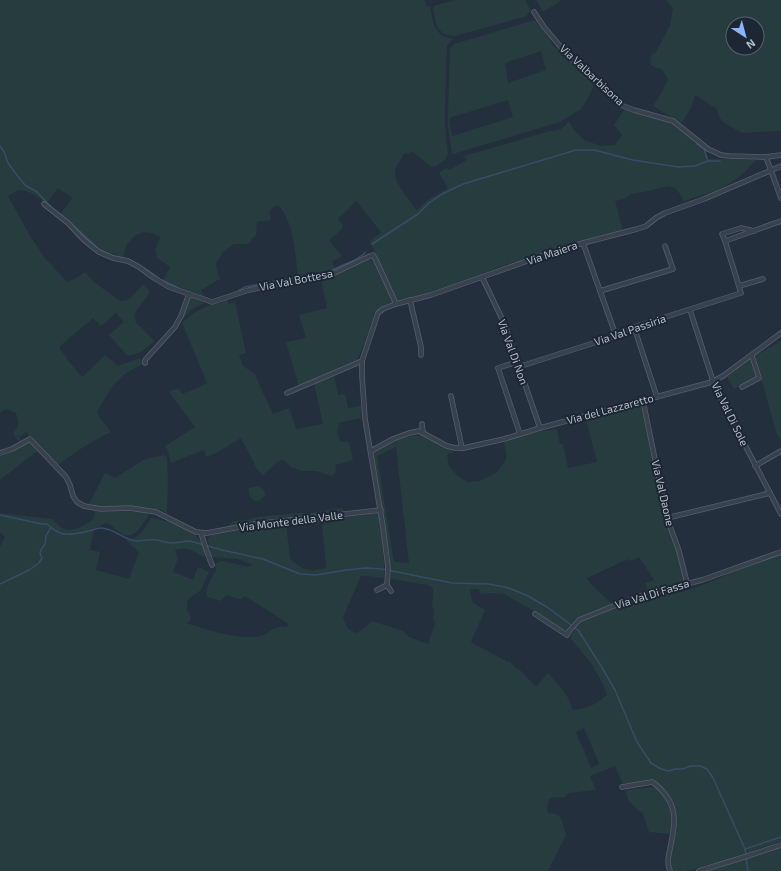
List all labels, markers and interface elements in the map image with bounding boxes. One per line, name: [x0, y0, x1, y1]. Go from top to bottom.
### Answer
north arrow: [725, 16, 765, 56]
text: N: [744, 37, 758, 52]
street label: Via Valbarbisona: [557, 41, 627, 108]
street label: Via Maiera: [525, 238, 579, 267]
street label: Via Val Bottesa: [258, 266, 334, 293]
street label: Via Val Passiria: [592, 311, 667, 348]
street label: Via Val Di Non: [496, 317, 531, 386]
street label: Via Val Di Sole: [709, 380, 752, 448]
street label: Via del Lazzaretto: [565, 391, 655, 426]
street label: Via Val Daone: [650, 459, 677, 527]
street label: Via Monte della Valle: [238, 508, 344, 533]
street label: Via Val Di Fassa: [613, 576, 691, 611]

